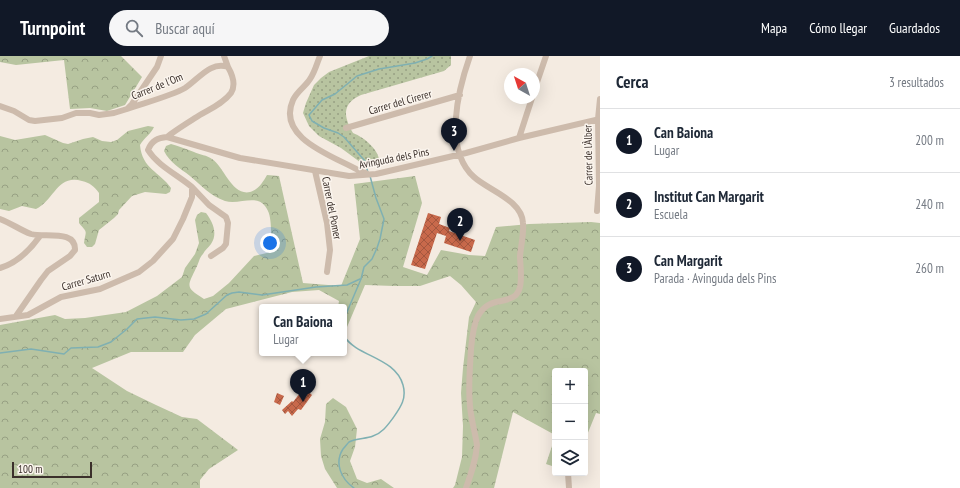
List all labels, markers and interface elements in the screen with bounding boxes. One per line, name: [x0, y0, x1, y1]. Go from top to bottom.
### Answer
search box: [109, 10, 389, 46]
text: Turnpoint: [20, 16, 85, 40]
icon: search: [123, 17, 145, 39]
text: Buscar aquí: [155, 19, 215, 38]
text: Mapa: [761, 19, 787, 37]
text: Cómo llegar: [809, 19, 867, 37]
text: Guardados: [889, 19, 940, 37]
north arrow: [504, 68, 540, 104]
street label: Carrer de l'Om: [129, 69, 185, 103]
text: Cerca: [616, 71, 649, 93]
text: 3 resultados: [889, 74, 944, 91]
street label: Carrer del Cirerer: [367, 86, 433, 118]
pin: 3: [441, 118, 467, 151]
text: Can Baiona: [654, 123, 713, 142]
street label: Carrer de l'Àlber: [580, 125, 596, 185]
text: 1: [626, 132, 632, 149]
text: 200 m: [915, 132, 944, 149]
text: Lugar: [654, 142, 679, 159]
street label: Avinguda dels Pins: [358, 144, 431, 172]
street label: Carrer del Pomer: [319, 175, 345, 241]
text: Institut Can Margarit: [654, 187, 764, 206]
text: 2: [626, 196, 632, 213]
text: 240 m: [915, 196, 944, 213]
text: Escuela: [654, 206, 688, 223]
pin: 2: [447, 208, 473, 241]
your location: [260, 233, 280, 253]
text: Can Margarit: [654, 251, 722, 270]
text: 3: [626, 260, 632, 277]
text: 260 m: [915, 260, 944, 277]
street label: Carrer Saturn: [60, 266, 112, 294]
text: Parada · Avinguda dels Pins: [654, 270, 776, 287]
popup: [259, 304, 347, 356]
text: Can Baiona: [273, 312, 333, 331]
text: Lugar: [273, 331, 299, 348]
map controls: [552, 368, 588, 476]
button: +: [552, 368, 588, 404]
pin: 1: [290, 369, 316, 402]
button: −: [552, 404, 588, 440]
button: layers: [552, 440, 588, 476]
scale bar: [12, 460, 92, 479]
text: 100 m: [18, 462, 42, 476]

